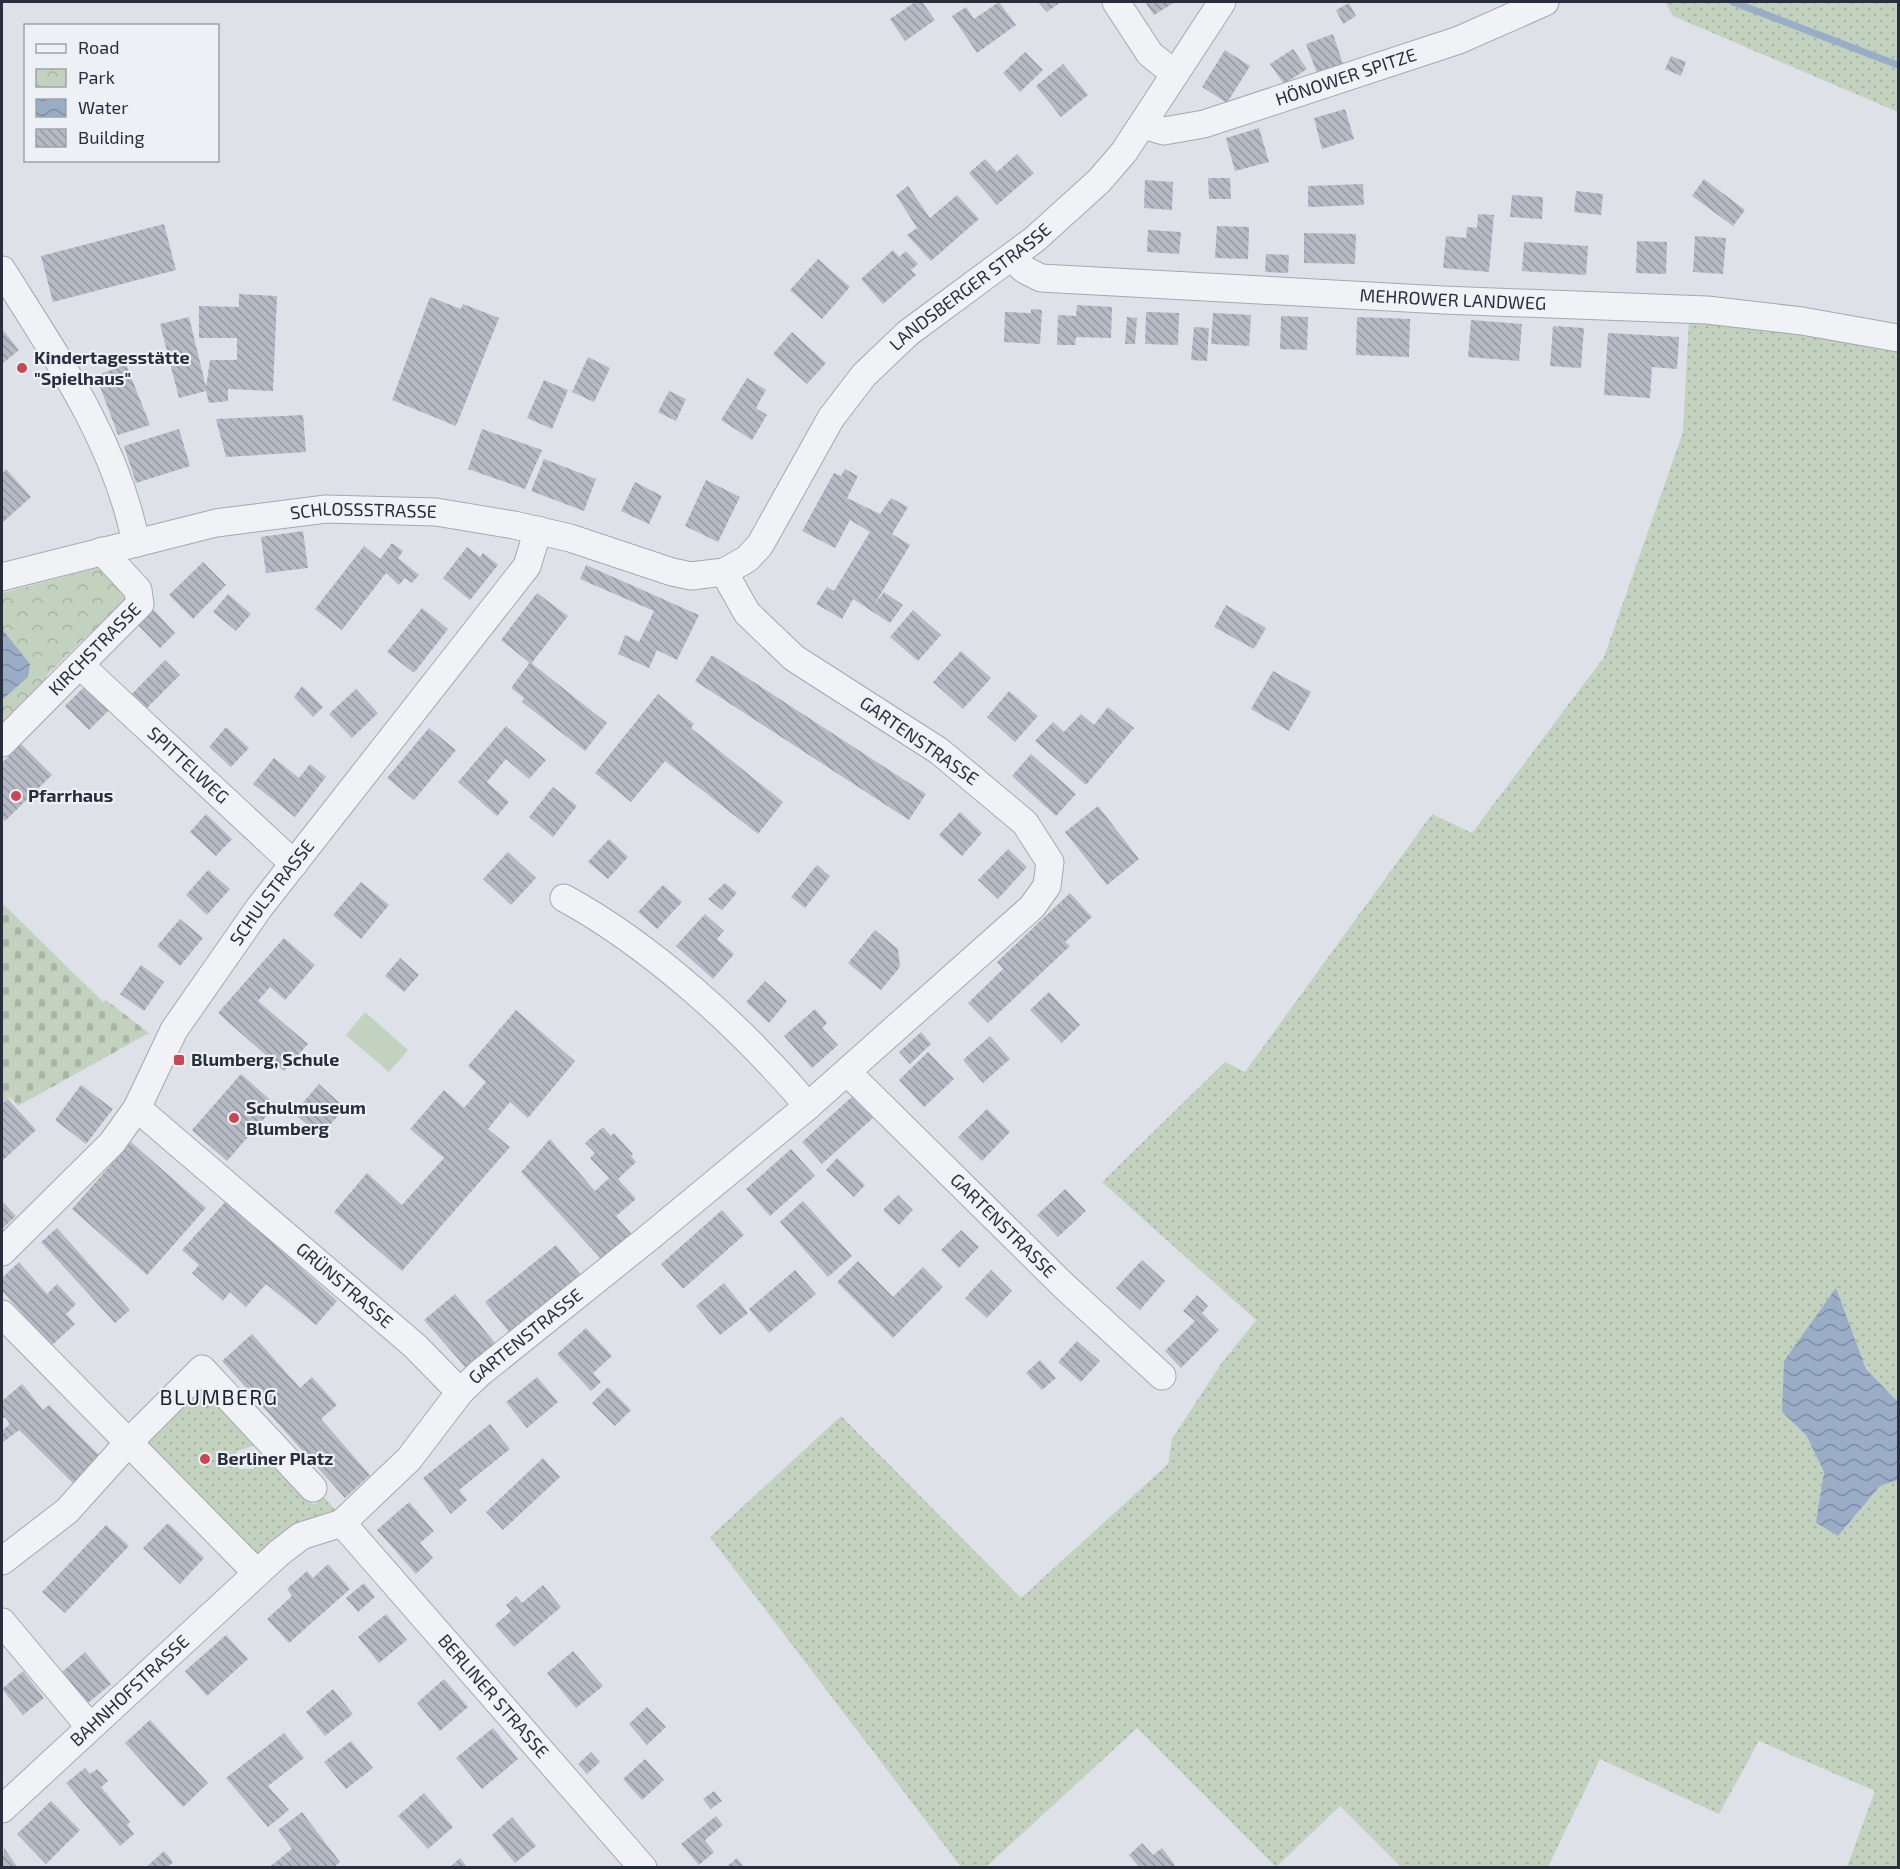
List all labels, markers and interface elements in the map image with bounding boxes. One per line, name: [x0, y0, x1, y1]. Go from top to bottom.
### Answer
legend: [24, 24, 219, 162]
text: Road: [78, 36, 119, 58]
street label: HÖNOWER SPITZE: [1272, 43, 1419, 110]
text: Park: [78, 66, 115, 88]
text: Water: [78, 96, 128, 118]
text: Building: [78, 126, 145, 148]
street label: LANDSBERGER STRASSE: [884, 218, 1055, 355]
street label: MEHROWER LANDWEG: [1359, 283, 1547, 314]
place label: Kindertagesstätte "Spielhaus": [34, 346, 190, 389]
marker: Kindertagesstätte "Spielhaus": [15, 361, 29, 375]
street label: SCHLOSSSTRASSE: [289, 497, 437, 523]
street label: KIRCHSTRASSE: [44, 598, 145, 700]
street label: GARTENSTRASSE: [856, 691, 983, 789]
street label: SPITTELWEG: [143, 721, 234, 808]
place label: Pfarrhaus: [28, 784, 113, 806]
marker: Pfarrhaus: [9, 789, 23, 803]
street label: SCHULSTRASSE: [224, 835, 318, 949]
place label: Blumberg, Schule: [191, 1048, 339, 1070]
marker: Blumberg, Schule: [172, 1053, 186, 1067]
place label: Schulmuseum Blumberg: [246, 1096, 366, 1139]
marker: Schulmuseum Blumberg: [227, 1111, 241, 1125]
street label: GARTENSTRASSE: [946, 1168, 1061, 1282]
street label: GRÜNSTRASSE: [292, 1237, 398, 1332]
street label: GARTENSTRASSE: [463, 1283, 587, 1388]
district label: BLUMBERG: [160, 1384, 278, 1409]
place label: Berliner Platz: [217, 1447, 334, 1469]
marker: Berliner Platz: [198, 1452, 212, 1466]
street label: BERLINER STRASSE: [434, 1629, 554, 1762]
street label: BAHNHOFSTRASSE: [65, 1630, 193, 1751]

